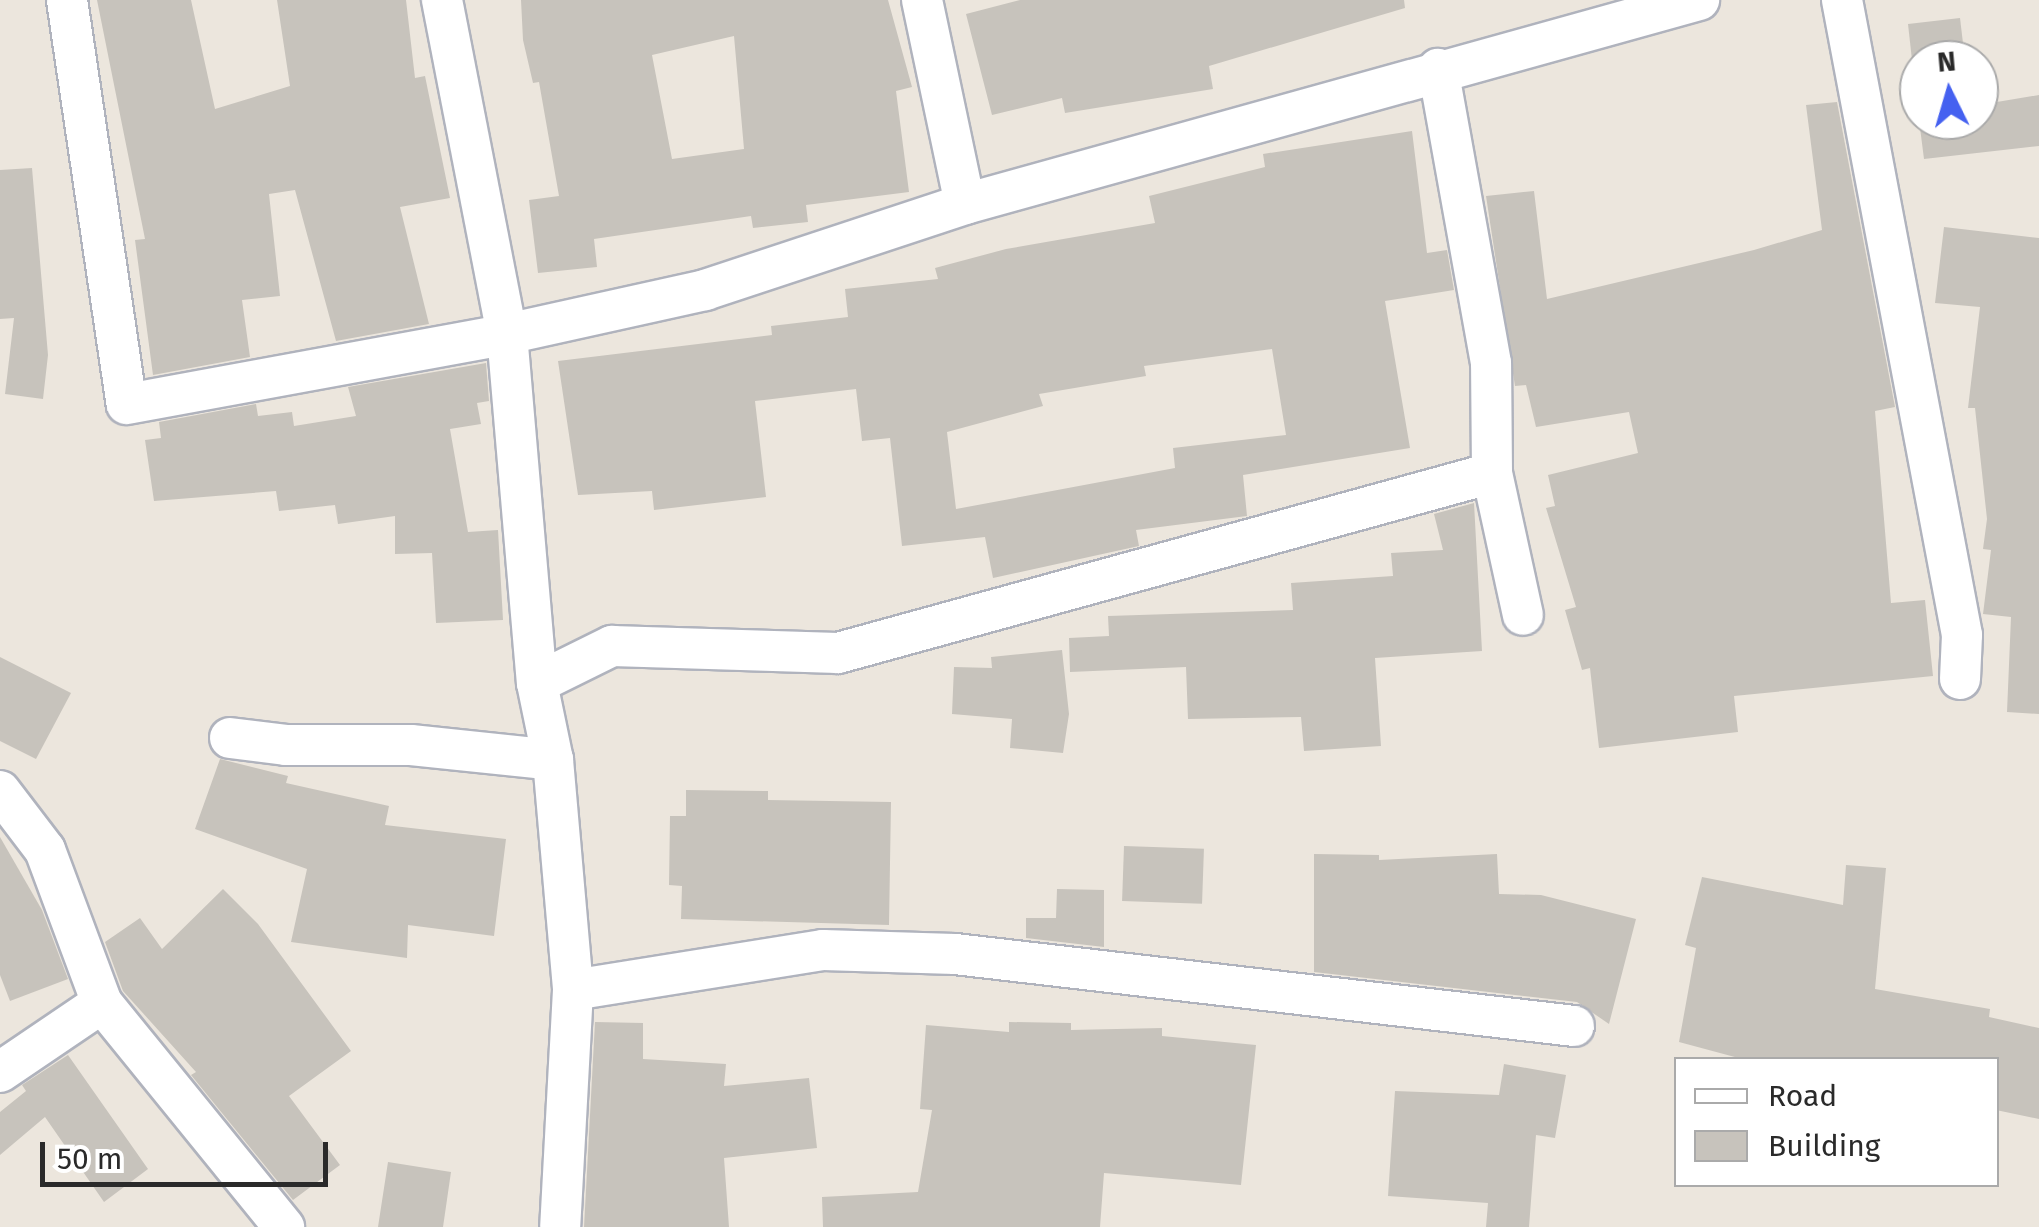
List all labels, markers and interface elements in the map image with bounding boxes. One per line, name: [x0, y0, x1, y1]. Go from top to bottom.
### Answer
north arrow: [1899, 40, 1999, 140]
text: N: [1936, 44, 1957, 79]
legend: [1674, 1057, 1999, 1187]
text: Road: [1768, 1078, 1837, 1114]
scale bar: [45, 1122, 332, 1184]
text: Building: [1768, 1128, 1880, 1164]
text: 50 m: [57, 1141, 122, 1177]

